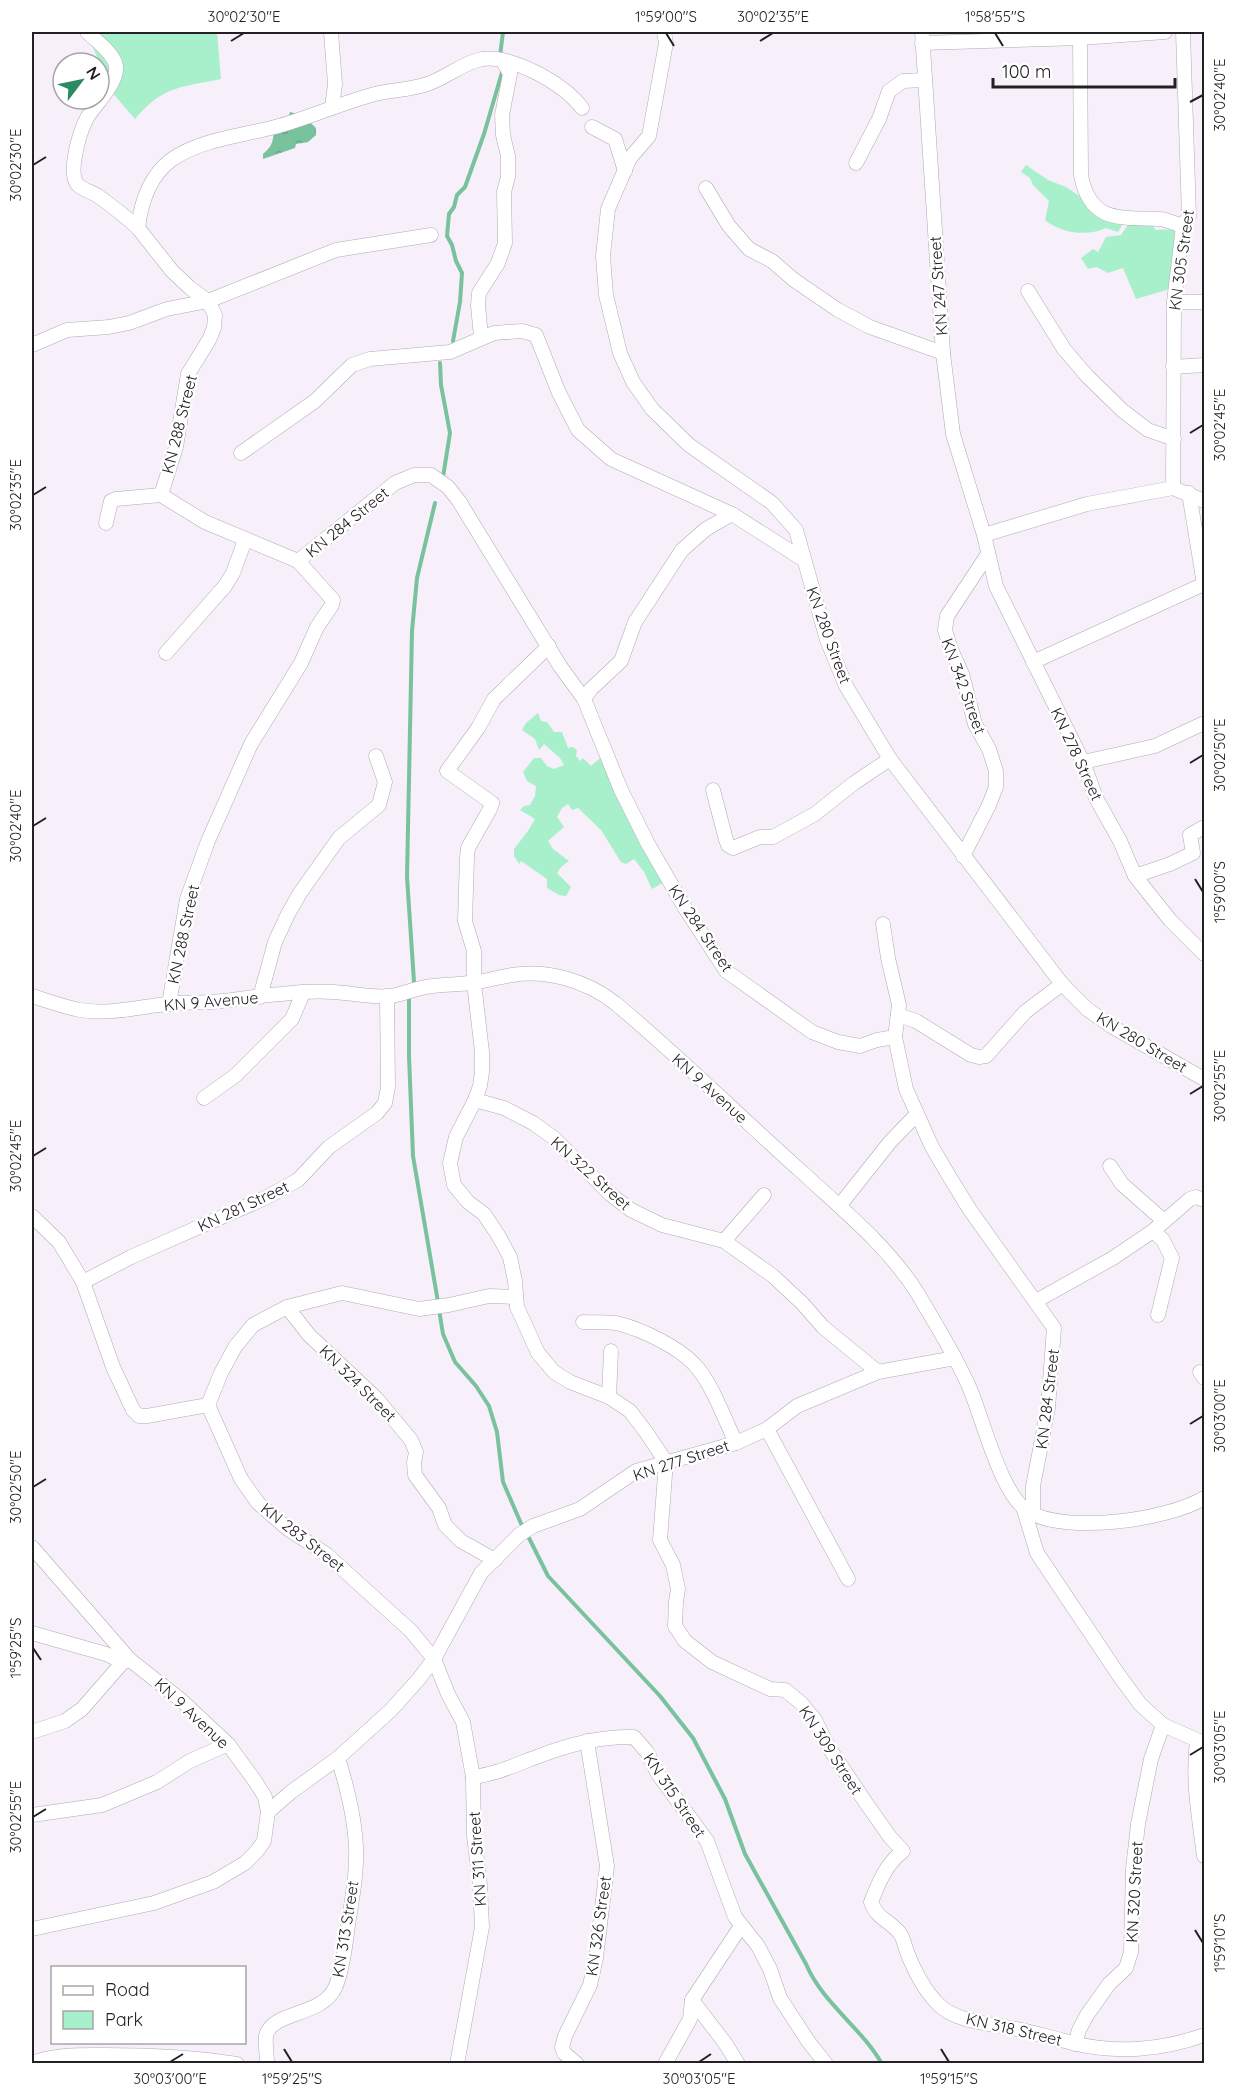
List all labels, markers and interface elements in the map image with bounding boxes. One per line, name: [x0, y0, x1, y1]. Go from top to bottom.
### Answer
text: 30°02'30"E: [208, 7, 280, 26]
text: 1°59'00"S: [635, 7, 697, 26]
text: 30°02'35"E: [737, 7, 809, 26]
text: 1°58'55"S: [965, 7, 1025, 26]
north arrow: [51, 51, 111, 111]
scale bar: [993, 51, 1174, 89]
text: 30°02'40"E: [1210, 59, 1229, 132]
text: 100 m: [1002, 60, 1051, 83]
text: N: [82, 63, 105, 83]
text: 30°02'30"E: [6, 129, 25, 201]
street label: KN 305 Street: [1164, 208, 1198, 312]
street label: KN 247 Street: [925, 236, 951, 336]
street label: KN 288 Street: [157, 373, 201, 475]
text: 30°02'45"E: [1210, 389, 1229, 461]
text: 30°02'35"E: [6, 459, 25, 531]
street label: KN 284 Street: [302, 482, 392, 562]
street label: KN 280 Street: [802, 584, 856, 686]
street label: KN 342 Street: [937, 635, 991, 737]
street label: KN 278 Street: [1047, 704, 1107, 804]
text: 30°02'50"E: [1210, 718, 1229, 792]
text: 30°02'40"E: [6, 790, 25, 863]
text: 1°59'00"S: [1210, 861, 1229, 923]
street label: KN 284 Street: [665, 881, 737, 975]
street label: KN 288 Street: [163, 882, 203, 986]
street label: KN 9 Avenue: [163, 987, 259, 1015]
street label: KN 280 Street: [1093, 1007, 1191, 1077]
street label: KN 9 Avenue: [668, 1049, 752, 1127]
text: 30°02'55"E: [1210, 1050, 1229, 1122]
text: 30°02'45"E: [6, 1120, 25, 1192]
street label: KN 322 Street: [547, 1132, 635, 1214]
street label: KN 281 Street: [194, 1176, 292, 1236]
street label: KN 324 Street: [315, 1340, 401, 1426]
street label: KN 284 Street: [1031, 1348, 1063, 1450]
text: 30°03'00"E: [1210, 1379, 1229, 1453]
street label: KN 277 Street: [630, 1435, 732, 1485]
text: 30°02'50"E: [6, 1450, 25, 1524]
street label: KN 283 Street: [257, 1498, 349, 1576]
text: 1°59'25"S: [6, 1618, 25, 1678]
street label: KN 9 Avenue: [150, 1673, 234, 1753]
street label: KN 309 Street: [795, 1702, 867, 1798]
text: 30°03'05"E: [1210, 1711, 1229, 1783]
street label: KN 315 Street: [639, 1749, 711, 1841]
text: 30°02'55"E: [6, 1781, 25, 1853]
street label: KN 311 Street: [464, 1811, 490, 1907]
street label: KN 320 Street: [1121, 1841, 1147, 1943]
street label: KN 326 Street: [581, 1875, 615, 1977]
street label: KN 313 Street: [327, 1879, 363, 1979]
text: 1°59'10"S: [1210, 1914, 1229, 1972]
legend: [51, 1966, 246, 2044]
text: Road: [105, 1978, 150, 2001]
text: Park: [105, 2008, 143, 2031]
street label: KN 318 Street: [964, 2008, 1064, 2050]
text: 30°03'00"E: [133, 2069, 207, 2088]
text: 1°59'25"S: [262, 2069, 322, 2088]
text: 30°03'05"E: [663, 2069, 735, 2088]
text: 1°59'15"S: [920, 2069, 978, 2088]

